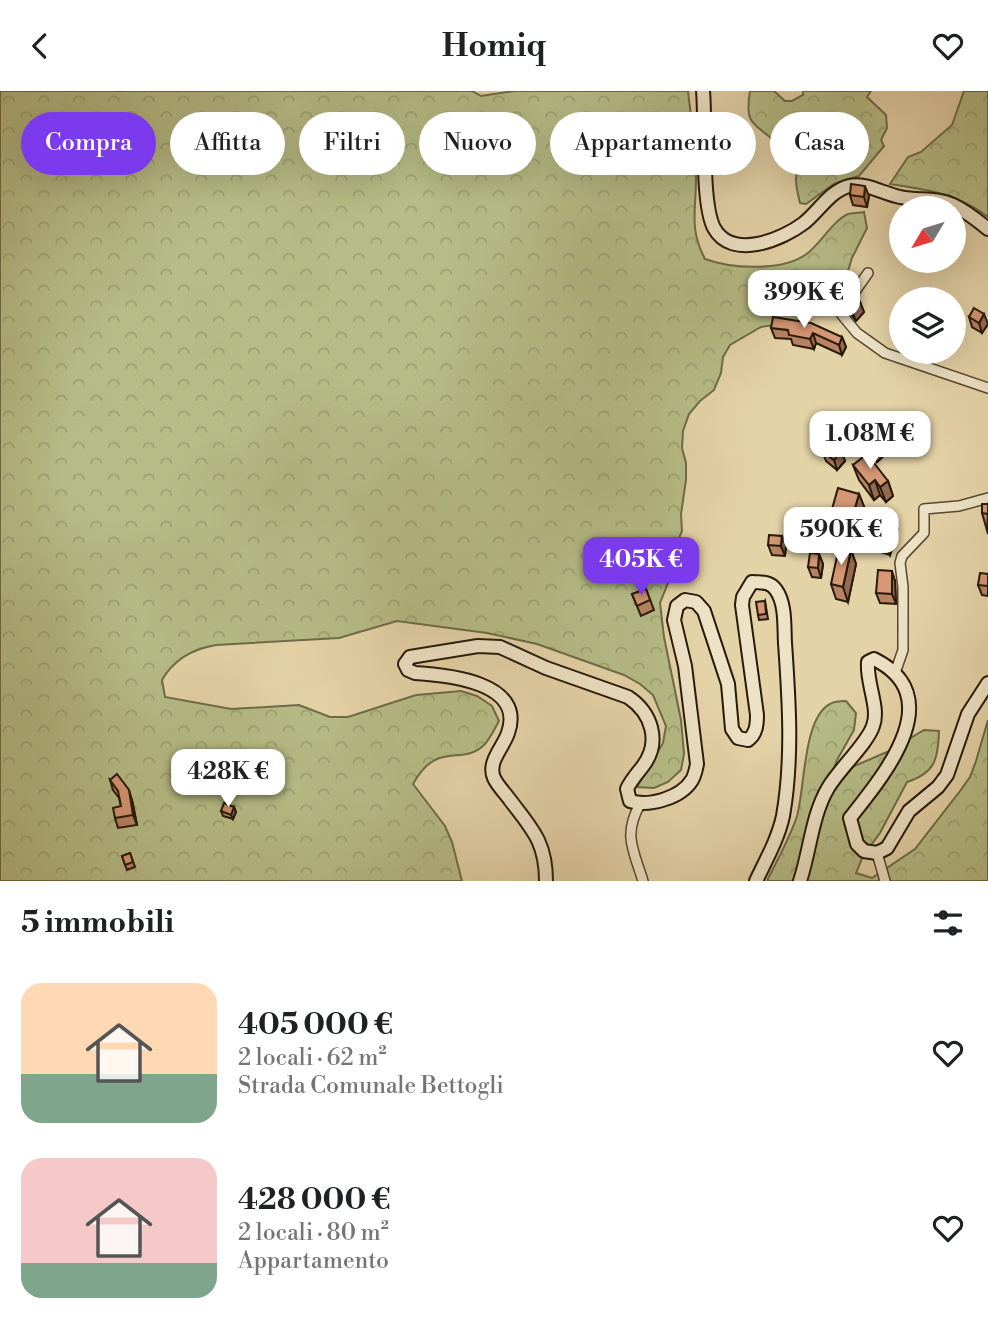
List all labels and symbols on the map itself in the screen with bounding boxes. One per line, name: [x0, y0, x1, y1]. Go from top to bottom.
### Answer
north arrow: [889, 196, 966, 273]
pin: 399K €: [747, 271, 861, 330]
pin: 1.08M €: [805, 411, 935, 471]
pin: 590K €: [784, 507, 898, 567]
pin: 405K €: [584, 538, 698, 597]
pin: 428K €: [171, 749, 285, 809]

